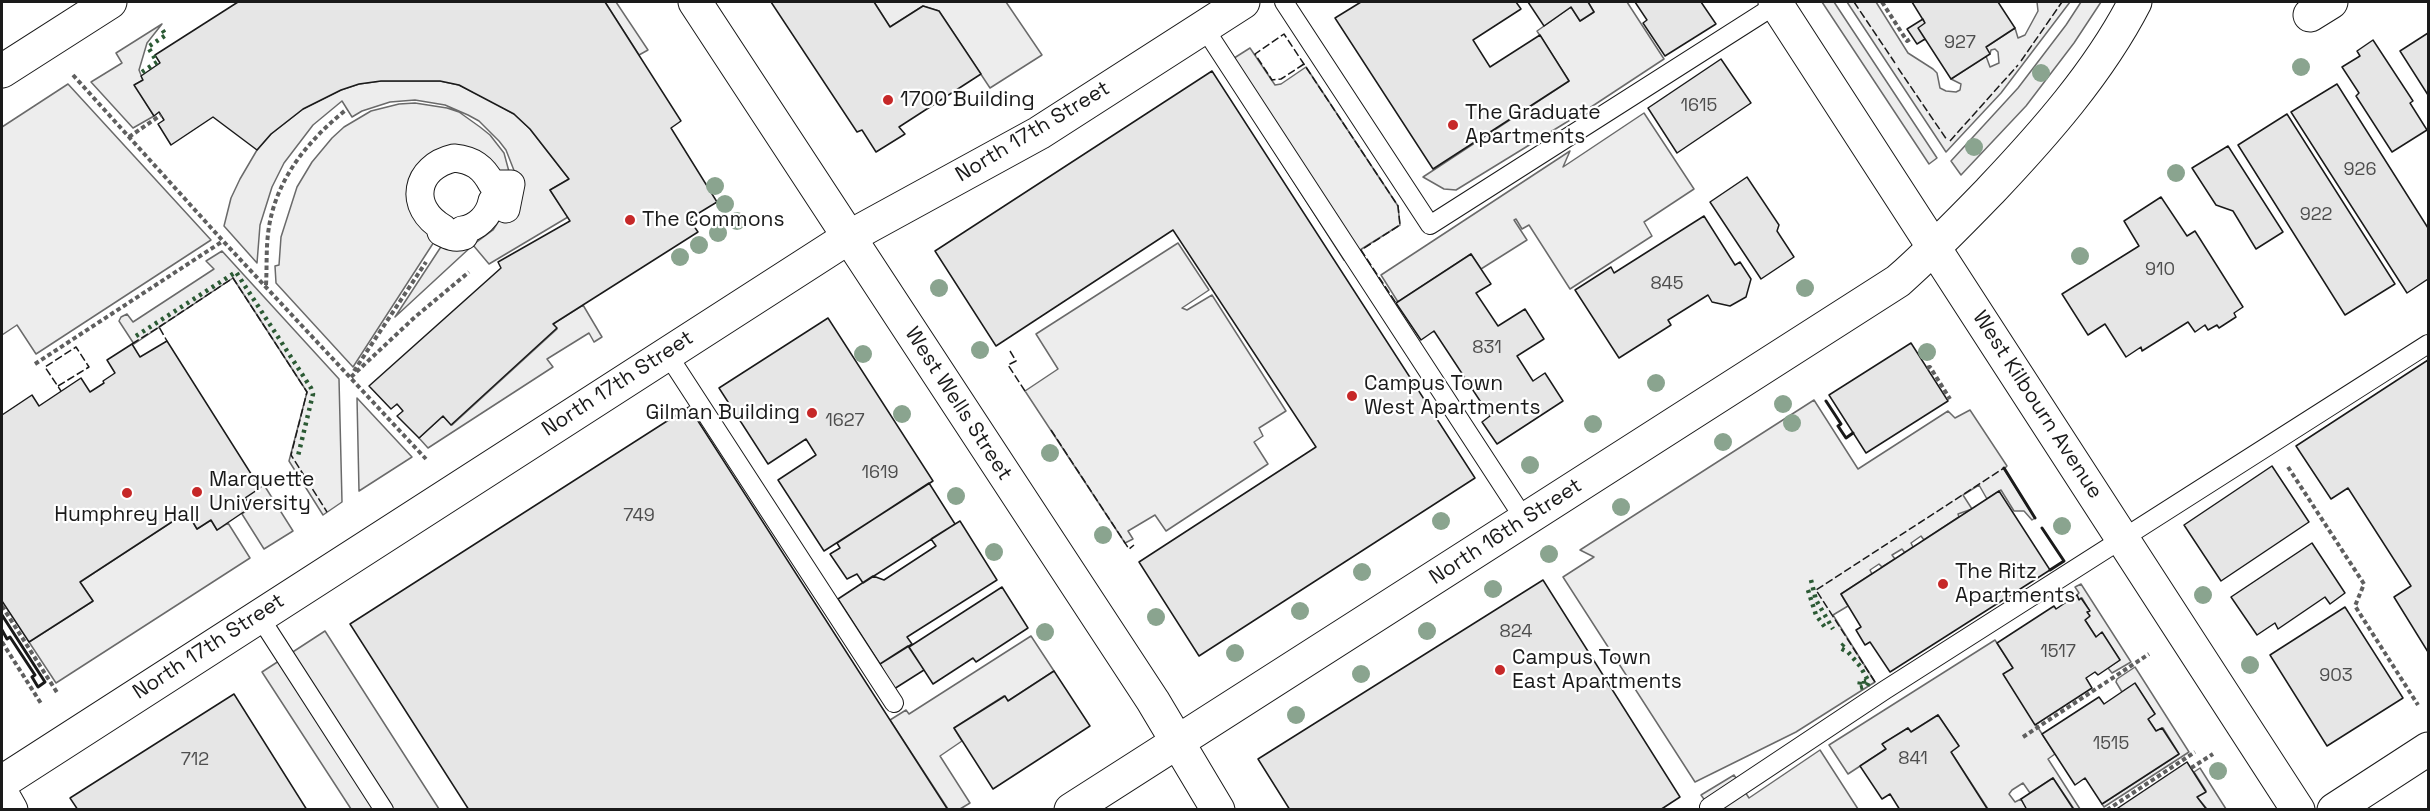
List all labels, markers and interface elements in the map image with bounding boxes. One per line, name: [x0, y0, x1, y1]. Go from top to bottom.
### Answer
house number: 927: [1944, 32, 1976, 54]
street label: North 17th Street: [951, 76, 1115, 188]
place label: 1700 Building: [900, 87, 1035, 113]
marker: 1700 Building: [881, 93, 895, 107]
house number: 1615: [1681, 95, 1717, 117]
place label: The Graduate Apartments: [1465, 100, 1601, 150]
marker: The Graduate Apartments: [1446, 118, 1460, 132]
house number: 926: [2344, 159, 2376, 181]
house number: 922: [2300, 204, 2332, 226]
place label: The Commons: [642, 207, 785, 233]
marker: The Commons: [623, 213, 637, 227]
house number: 910: [2145, 259, 2175, 281]
house number: 845: [1650, 273, 1684, 295]
street label: West Kilbourn Avenue: [1967, 306, 2107, 504]
street label: West Wells Street: [899, 323, 1017, 485]
street label: North 17th Street: [538, 326, 698, 442]
house number: 831: [1472, 337, 1502, 359]
place label: Campus Town West Apartments: [1364, 371, 1541, 421]
marker: Campus Town West Apartments: [1345, 389, 1359, 403]
place label: Gilman Building: [645, 400, 800, 426]
marker: Gilman Building: [805, 406, 819, 420]
house number: 1627: [825, 410, 865, 432]
house number: 1619: [861, 462, 899, 484]
place label: Marquette University: [209, 467, 314, 517]
street label: North 16th Street: [1425, 473, 1587, 591]
marker: Marquette University: [190, 485, 204, 499]
marker: Humphrey Hall: [120, 486, 134, 500]
place label: Humphrey Hall: [54, 502, 200, 528]
house number: 749: [623, 505, 655, 527]
place label: The Ritz Apartments: [1955, 559, 2075, 609]
marker: The Ritz Apartments: [1936, 577, 1950, 591]
street label: North 17th Street: [129, 589, 289, 705]
house number: 824: [1500, 621, 1532, 643]
house number: 1517: [2040, 641, 2076, 663]
place label: Campus Town East Apartments: [1512, 645, 1682, 695]
marker: Campus Town East Apartments: [1493, 663, 1507, 677]
house number: 903: [2319, 665, 2353, 687]
house number: 1515: [2093, 733, 2129, 755]
house number: 841: [1898, 748, 1928, 770]
house number: 712: [181, 749, 209, 771]

